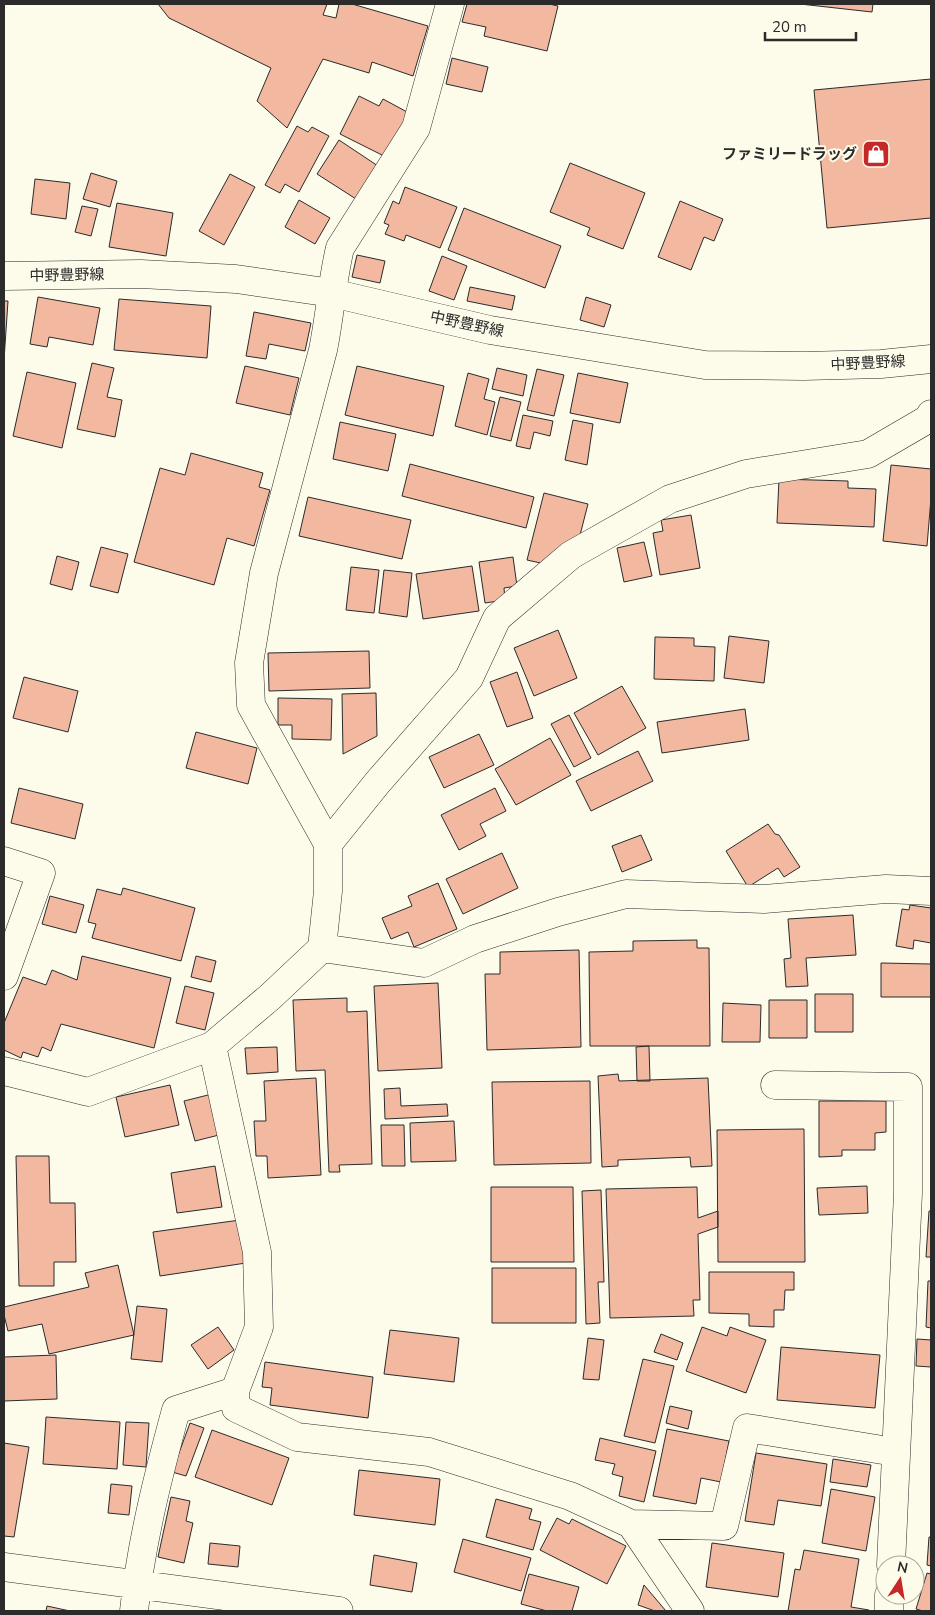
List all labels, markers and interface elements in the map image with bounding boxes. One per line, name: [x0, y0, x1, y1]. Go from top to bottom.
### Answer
scale bar: [765, 10, 856, 42]
text: 20 m: [772, 17, 807, 37]
shop icon: ファミリードラッグ: [861, 139, 891, 169]
place label: ファミリードラッグ: [722, 144, 857, 164]
street label: 中野豊野線: [29, 264, 105, 286]
street label: 中野豊野線: [428, 306, 506, 342]
street label: 中野豊野線: [830, 351, 906, 375]
north arrow: [875, 1555, 925, 1605]
text: N: [895, 1557, 910, 1578]

